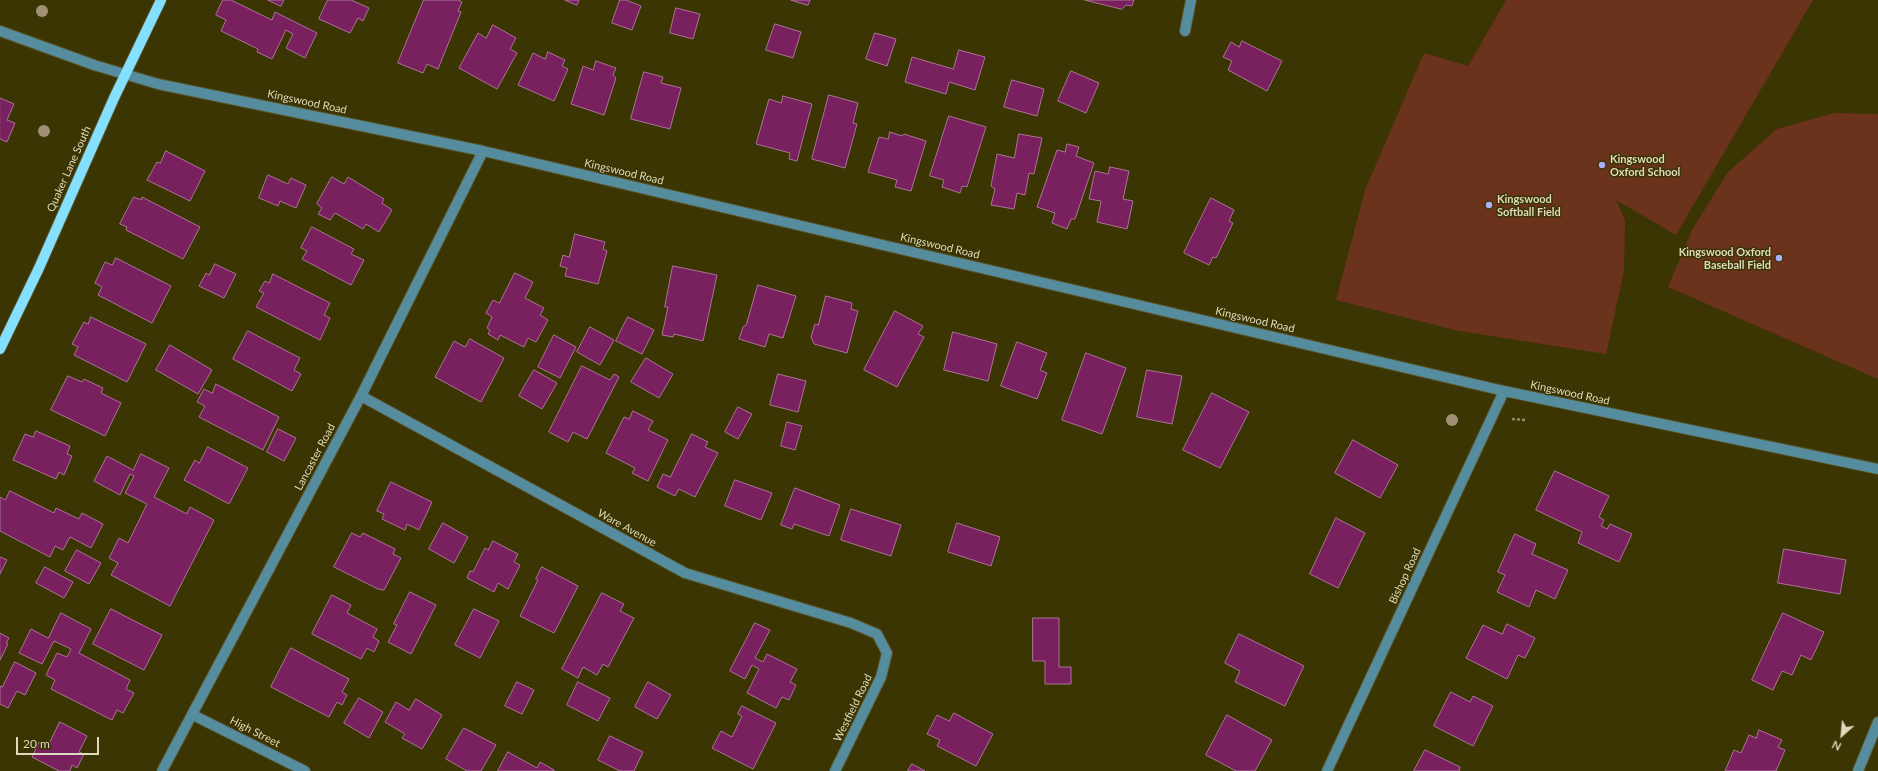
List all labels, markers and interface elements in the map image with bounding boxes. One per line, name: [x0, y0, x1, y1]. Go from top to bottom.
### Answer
street label: Kingswood Road: [266, 87, 348, 117]
street label: Quaker Lane South: [44, 124, 94, 214]
place label: Kingswood Oxford School: [1610, 152, 1680, 178]
street label: Kingswood Road: [583, 156, 665, 188]
marker: Kingswood Oxford School: [1597, 160, 1607, 170]
place label: Kingswood Softball Field: [1497, 192, 1561, 218]
marker: Kingswood Softball Field: [1484, 200, 1494, 210]
street label: Kingswood Road: [899, 230, 981, 262]
place label: Kingswood Oxford Baseball Field: [1679, 245, 1771, 271]
marker: Kingswood Oxford Baseball Field: [1774, 253, 1784, 263]
street label: Kingswood Road: [1214, 304, 1296, 336]
street label: Kingswood Road: [1529, 378, 1611, 408]
street label: Lancaster Road: [292, 421, 338, 493]
street label: Ware Avenue: [595, 506, 659, 550]
street label: Bishop Road: [1386, 546, 1424, 606]
street label: Westfield Road: [831, 672, 875, 744]
street label: High Street: [228, 714, 282, 750]
north arrow: [1822, 715, 1862, 755]
scale bar: [18, 729, 101, 755]
text: 20 m: [23, 736, 50, 751]
text: N: [1830, 738, 1843, 754]

